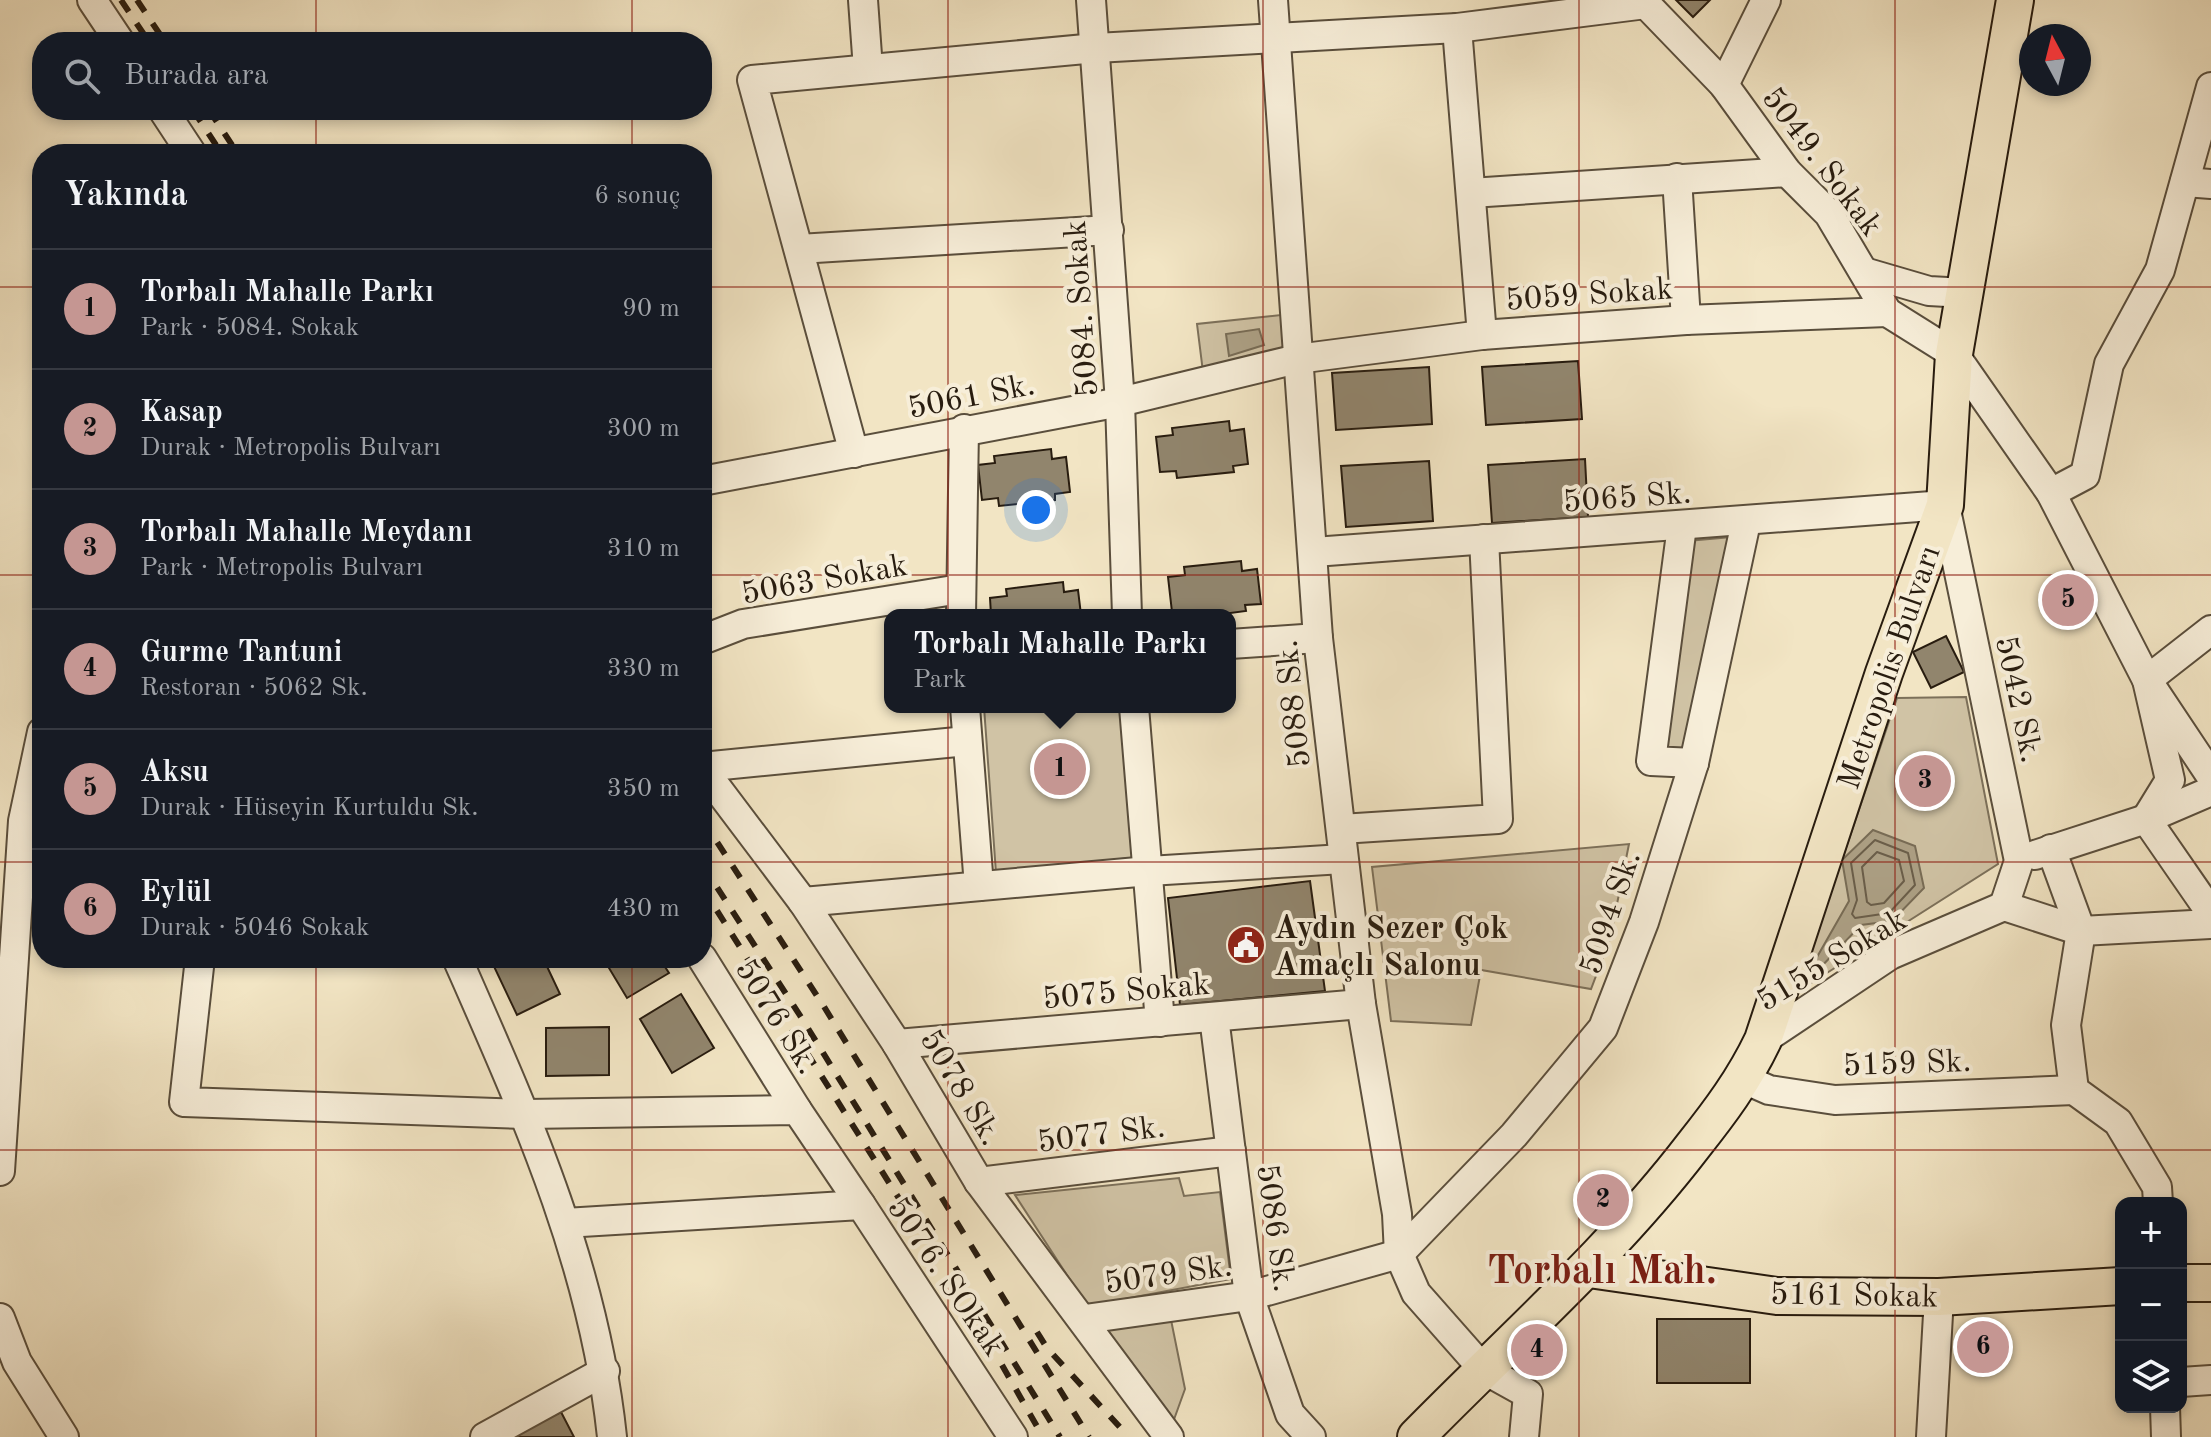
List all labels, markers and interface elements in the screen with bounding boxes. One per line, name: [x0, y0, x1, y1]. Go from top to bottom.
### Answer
north arrow: [2019, 24, 2091, 96]
search box: [32, 32, 712, 120]
icon: search: [60, 54, 104, 98]
text: Burada ara: [124, 61, 269, 91]
street label: 5049. Sokak: [1755, 83, 1887, 243]
text: Yakında: [64, 179, 188, 213]
text: 6 sonuç: [594, 183, 680, 209]
street label: 5084. Sokak: [1061, 219, 1105, 398]
street label: 5059 Sokak: [1504, 274, 1674, 318]
text: Torbalı Mahalle Parkı: [140, 278, 434, 308]
text: 1: [82, 296, 98, 322]
text: 90 m: [622, 296, 680, 322]
text: Park · 5084. Sokak: [140, 315, 359, 341]
street label: 5061 Sk.: [905, 370, 1038, 426]
text: Kasap: [140, 398, 223, 428]
text: 2: [82, 416, 98, 442]
text: 300 m: [607, 416, 680, 442]
text: Durak · Metropolis Bulvarı: [140, 435, 441, 461]
street label: 5065 Sk.: [1562, 479, 1692, 519]
your location: [1016, 490, 1056, 530]
text: Torbalı Mahalle Meydanı: [140, 518, 472, 548]
text: 3: [82, 536, 98, 562]
text: 310 m: [607, 536, 680, 562]
street label: Metropolis Bulvarı: [1834, 542, 1948, 794]
street label: 5063 Sokak: [739, 551, 910, 611]
text: Park · Metropolis Bulvarı: [140, 555, 423, 581]
pin: 5: [2042, 570, 2094, 630]
popup: [884, 609, 1236, 713]
text: Torbalı Mahalle Parkı: [913, 630, 1207, 660]
street label: 5042 Sk.: [1988, 633, 2046, 766]
text: Gurme Tantuni: [140, 638, 343, 668]
street label: 5088 Sk.: [1272, 638, 1318, 769]
text: 4: [82, 656, 98, 682]
text: 330 m: [607, 656, 680, 682]
text: Park: [913, 667, 967, 693]
text: Restoran · 5062 Sk.: [140, 675, 368, 701]
pin: 1: [1034, 739, 1086, 799]
pin: 3: [1899, 751, 1951, 811]
text: Aksu: [140, 758, 209, 788]
text: 5: [82, 776, 98, 802]
text: 350 m: [607, 776, 680, 802]
text: Durak · Hüseyin Kurtuldu Sk.: [140, 795, 479, 821]
street label: 5094 Sk.: [1576, 847, 1648, 979]
text: Eylül: [140, 878, 211, 908]
text: 6: [82, 896, 98, 922]
text: 430 m: [607, 896, 680, 922]
street label: 5155 Sokak: [1752, 905, 1913, 1019]
place label: Aydın Sezer Çok Amaçlı Salonu: [1274, 914, 1508, 983]
text: Durak · 5046 Sokak: [140, 915, 370, 941]
public building icon: Aydın Sezer Çok Amaçlı Salonu: [1225, 924, 1267, 966]
street label: 5076 Sk.: [728, 955, 823, 1081]
street label: 5075 Sokak: [1041, 970, 1211, 1016]
street label: 5078 Sk.: [913, 1025, 1006, 1152]
street label: 5159 Sk.: [1842, 1047, 1972, 1083]
street label: 5077 Sk.: [1036, 1112, 1167, 1160]
street label: 5086 Sk.: [1249, 1162, 1299, 1294]
pin: 2: [1577, 1170, 1629, 1230]
street label: 5076. SOkak: [880, 1193, 1009, 1363]
map controls: [2115, 1197, 2187, 1413]
button: +: [2115, 1197, 2187, 1269]
street label: 5079 Sk.: [1102, 1251, 1234, 1301]
district label: Torbalı Mah.: [1487, 1253, 1717, 1293]
button: −: [2115, 1269, 2187, 1341]
street label: 5161 Sokak: [1770, 1280, 1938, 1314]
pin: 6: [1957, 1317, 2009, 1377]
pin: 4: [1511, 1320, 1563, 1380]
button: layers: [2115, 1341, 2187, 1413]

